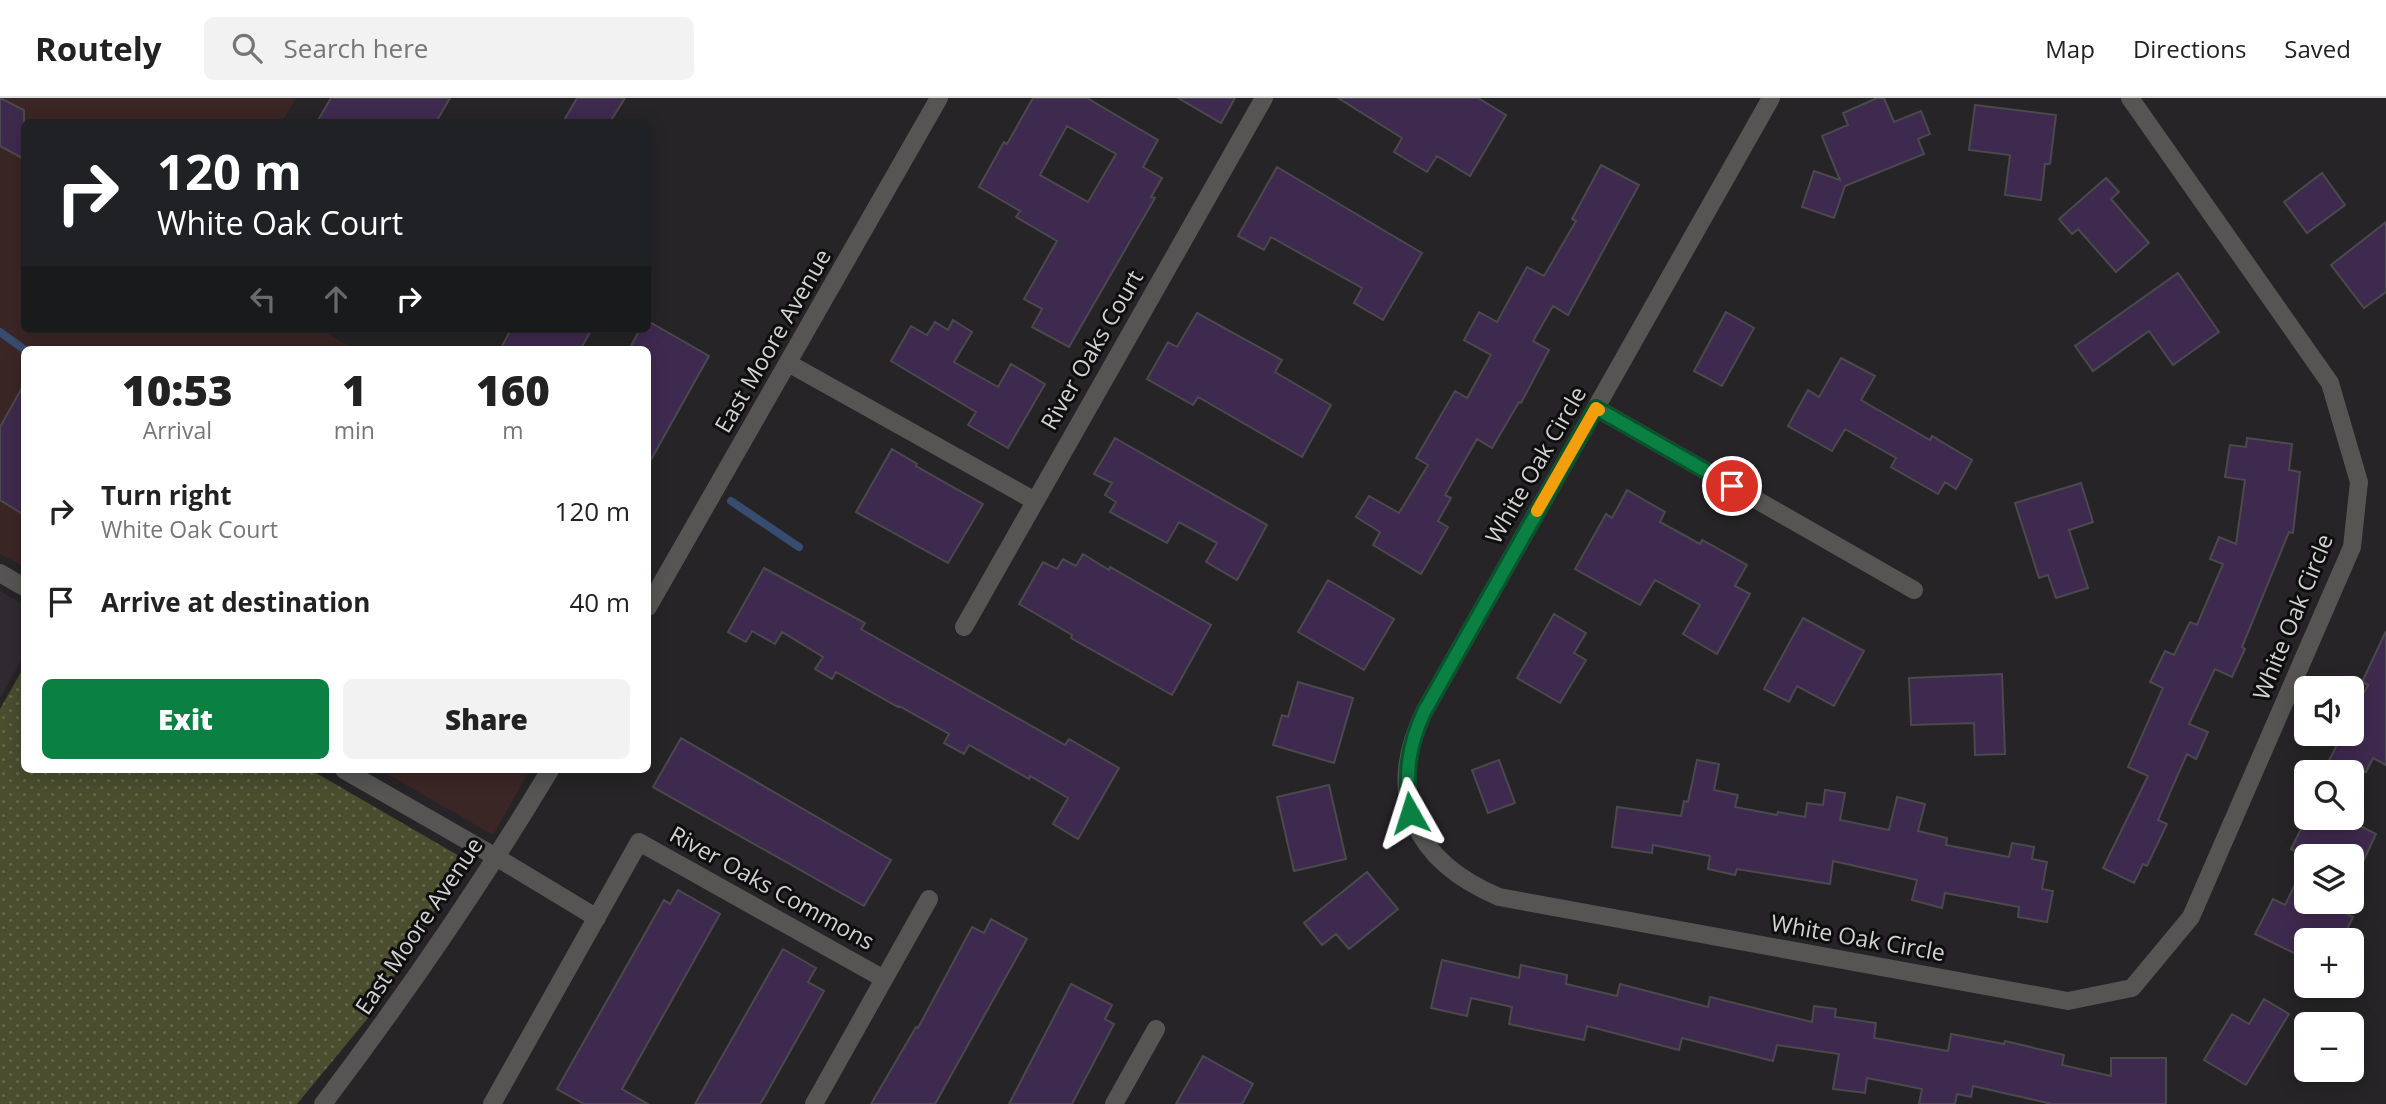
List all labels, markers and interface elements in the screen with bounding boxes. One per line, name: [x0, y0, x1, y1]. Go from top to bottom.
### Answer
search box: [204, 17, 694, 80]
text: Routely: [35, 26, 162, 71]
icon: search: [228, 29, 266, 67]
text: Search here: [284, 30, 428, 66]
text: Map: [2045, 32, 2095, 65]
text: Directions: [2133, 32, 2246, 65]
text: Saved: [2284, 32, 2351, 65]
text: 120 m: [157, 138, 302, 204]
icon: right: [42, 147, 133, 238]
text: White Oak Court: [157, 201, 403, 244]
street label: East Moore Avenue: [706, 243, 838, 438]
street label: River Oaks Court: [1032, 264, 1150, 435]
icon: left: [244, 280, 282, 318]
icon: ahead: [317, 280, 355, 318]
icon: right: [390, 280, 428, 318]
text: 10:53: [122, 361, 233, 418]
text: 1: [342, 361, 367, 418]
text: 160: [476, 361, 550, 418]
street label: White Oak Circle: [1477, 380, 1593, 549]
text: Arrival: [143, 414, 212, 446]
text: min: [334, 414, 375, 446]
text: m: [502, 414, 524, 446]
pin: [1702, 456, 1762, 516]
icon: arrive: [1713, 467, 1751, 505]
text: Turn right: [101, 477, 232, 513]
icon: right: [42, 492, 80, 530]
text: 120 m: [555, 493, 630, 529]
text: White Oak Court: [101, 513, 278, 545]
street label: White Oak Circle: [2244, 529, 2340, 704]
icon: arrive: [42, 583, 80, 621]
text: Arrive at destination: [101, 584, 370, 620]
text: 40 m: [569, 584, 630, 620]
map controls: [2294, 676, 2364, 1082]
button: sound: [2294, 676, 2364, 746]
button: Exit: [42, 679, 329, 759]
button: Share: [343, 679, 630, 759]
button: search: [2294, 760, 2364, 830]
position arrow: [1373, 776, 1447, 850]
street label: River Oaks Commons: [664, 818, 881, 957]
street label: East Moore Avenue: [347, 831, 489, 1020]
button: layers: [2294, 844, 2364, 914]
street label: White Oak Circle: [1769, 906, 1948, 968]
button: +: [2294, 928, 2364, 998]
button: −: [2294, 1012, 2364, 1082]

